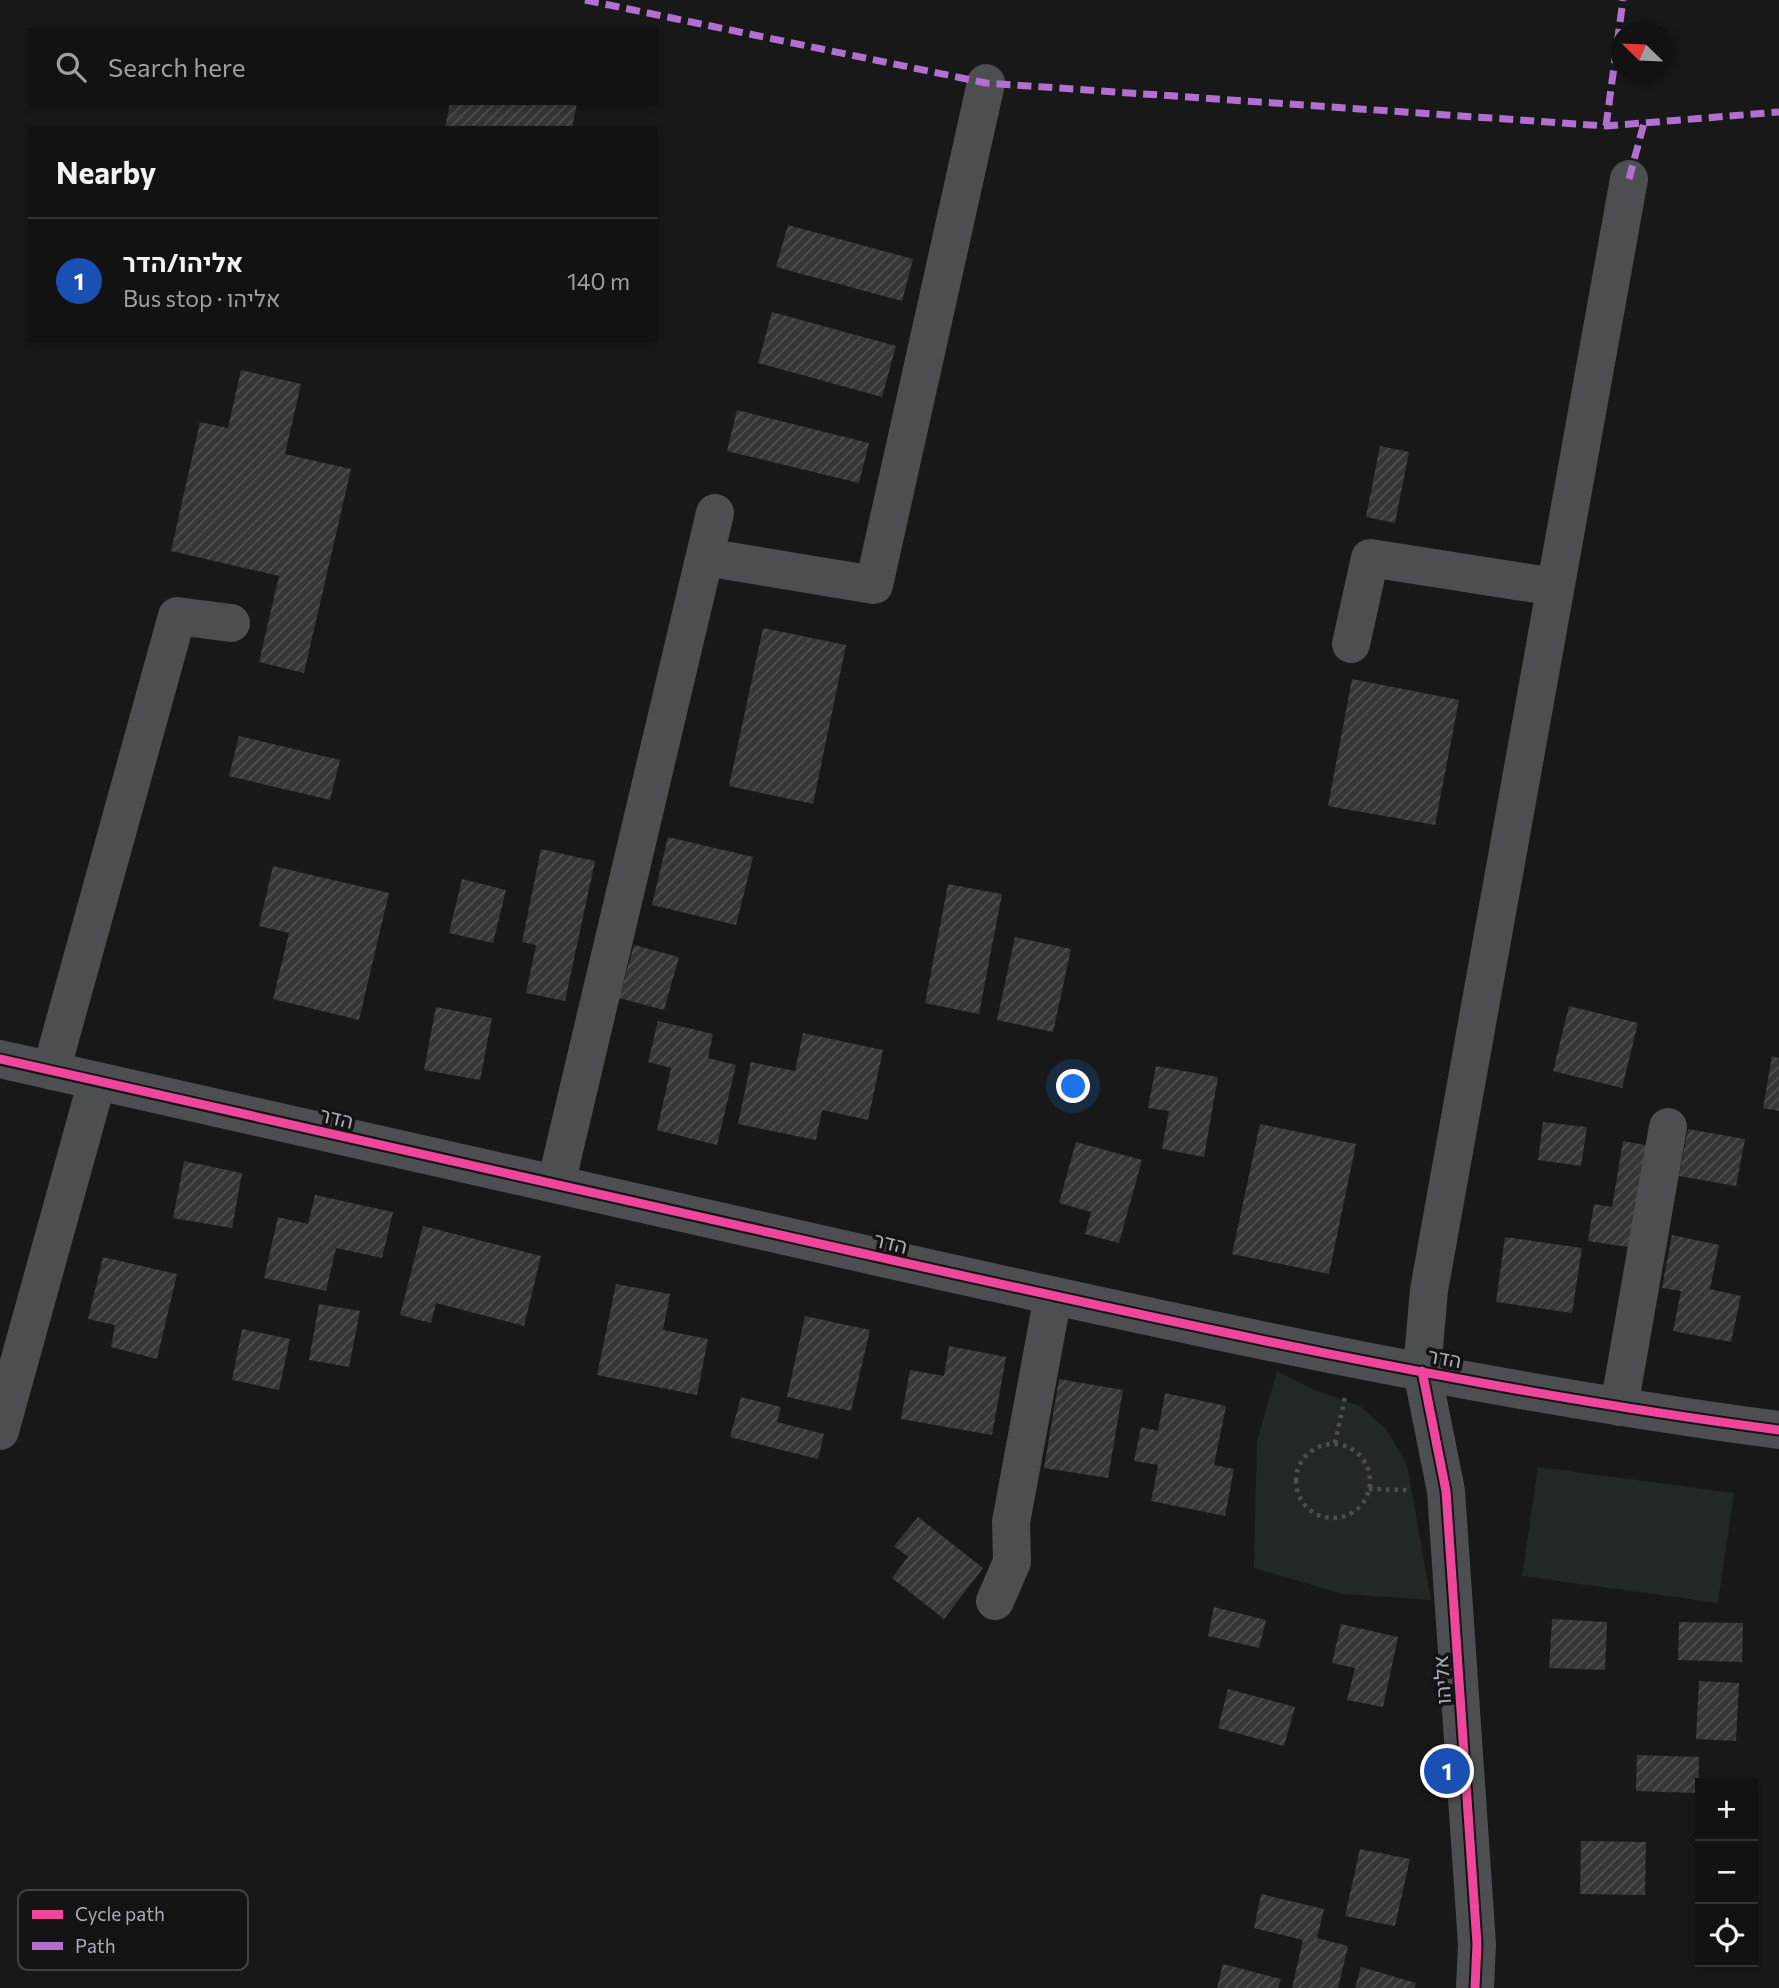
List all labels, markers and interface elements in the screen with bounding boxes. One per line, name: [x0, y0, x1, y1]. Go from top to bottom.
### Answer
north arrow: [1611, 21, 1674, 84]
search box: [28, 28, 658, 105]
icon: search: [52, 48, 90, 86]
text: Search here: [108, 51, 246, 82]
text: Nearby: [56, 153, 156, 190]
text: אליהו/הדר: [123, 246, 243, 277]
text: 1: [74, 267, 84, 295]
text: 140 m: [567, 267, 630, 295]
text: Bus stop · אליהו: [123, 284, 281, 312]
your location: [1056, 1069, 1090, 1103]
street label: הדר: [318, 1101, 356, 1133]
street label: הדר: [872, 1226, 910, 1258]
street label: הדר: [1426, 1342, 1464, 1372]
street label: אליהו: [1427, 1655, 1455, 1705]
pin: 1: [1424, 1745, 1470, 1797]
map controls: [1695, 1778, 1758, 1967]
button: +: [1695, 1778, 1758, 1841]
button: −: [1695, 1841, 1758, 1904]
legend: [18, 1890, 248, 1970]
text: Cycle path: [75, 1902, 165, 1925]
button: locate: [1695, 1904, 1758, 1967]
text: Path: [75, 1934, 116, 1957]

